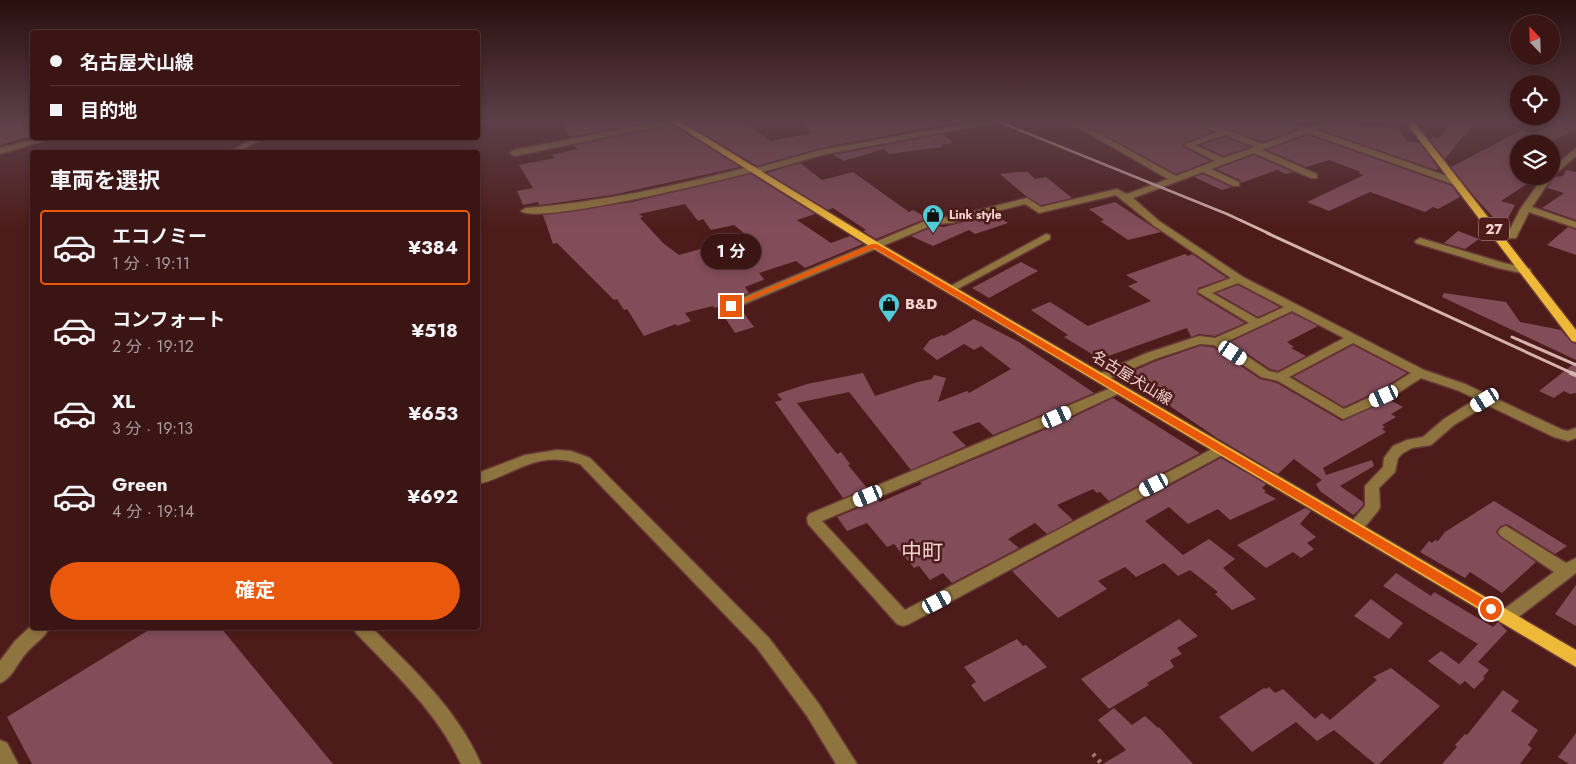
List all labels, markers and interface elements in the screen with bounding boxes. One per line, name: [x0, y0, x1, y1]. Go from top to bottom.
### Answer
north arrow: [1510, 15, 1560, 65]
map controls: [1510, 15, 1560, 185]
text: 名古屋犬山線: [80, 49, 194, 76]
button: locate: [1510, 75, 1560, 125]
text: 目的地: [80, 97, 137, 124]
button: layers: [1510, 135, 1560, 185]
text: 車両を選択: [50, 164, 160, 196]
shop icon: Link style: [921, 203, 945, 234]
place label: Link style: [949, 206, 1002, 224]
road number: 27: [1479, 218, 1509, 240]
text: エコノミー: [112, 223, 207, 250]
icon: car: [52, 225, 97, 270]
text: ¥384: [408, 234, 458, 261]
callout: 1 分: [701, 234, 761, 268]
text: 1 分: [717, 240, 745, 263]
text: 1 分 · 19:11: [112, 252, 190, 275]
shop icon: B&D: [877, 292, 901, 323]
place label: B&D: [905, 293, 937, 315]
route end: [720, 295, 742, 317]
text: コンフォート: [112, 306, 225, 333]
icon: car: [52, 308, 97, 353]
text: ¥518: [411, 317, 458, 344]
text: 2 分 · 19:12: [112, 335, 194, 358]
car: [1216, 338, 1249, 368]
street label: 名古屋犬山線: [1088, 345, 1176, 411]
car: [1367, 383, 1400, 409]
car: [1468, 386, 1501, 414]
text: XL: [112, 388, 135, 415]
icon: car: [52, 391, 97, 436]
text: ¥653: [409, 400, 458, 427]
car: [1040, 404, 1073, 430]
text: 3 分 · 19:13: [112, 417, 193, 440]
text: Green: [112, 471, 168, 498]
car: [1137, 471, 1170, 499]
icon: car: [52, 474, 97, 519]
text: ¥692: [407, 483, 458, 510]
car: [851, 483, 884, 509]
text: 4 分 · 19:14: [112, 500, 194, 523]
district label: 中町: [901, 537, 943, 567]
button: 確定: [50, 562, 460, 620]
car: [920, 588, 953, 616]
route start: [1480, 598, 1502, 620]

